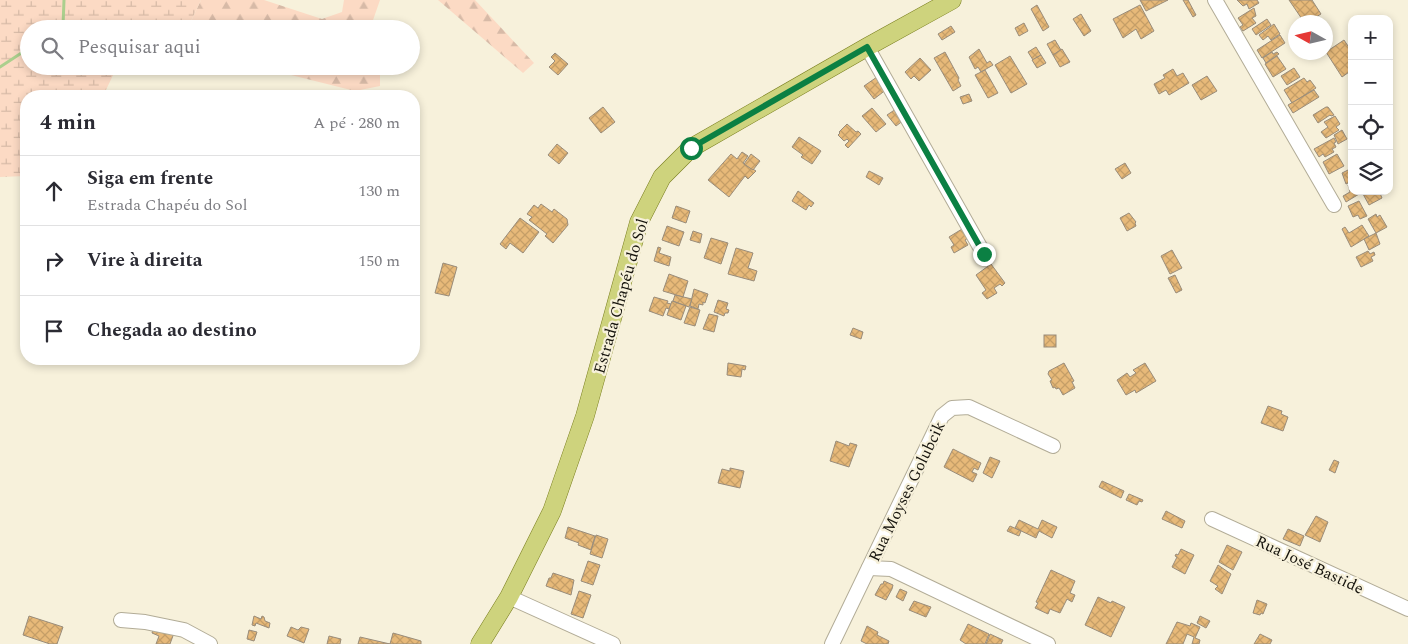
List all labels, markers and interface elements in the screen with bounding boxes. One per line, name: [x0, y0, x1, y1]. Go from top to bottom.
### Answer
north arrow: [1288, 15, 1333, 60]
map controls: [1348, 15, 1393, 195]
button: +: [1348, 15, 1393, 60]
search box: [20, 20, 420, 75]
text: Pesquisar aqui: [78, 33, 201, 62]
icon: search: [38, 34, 66, 62]
button: −: [1348, 60, 1393, 105]
button: locate: [1348, 105, 1393, 150]
text: 4 min: [40, 107, 96, 139]
text: A pé · 280 m: [313, 111, 400, 135]
route start: [680, 137, 703, 160]
button: layers: [1348, 150, 1393, 195]
text: Siga em frente: [87, 164, 213, 193]
icon: ahead: [40, 177, 68, 205]
text: 130 m: [358, 179, 400, 203]
text: Estrada Chapéu do Sol: [87, 193, 247, 217]
street label: Estrada Chapéu do Sol: [587, 216, 655, 377]
route end: [973, 243, 996, 266]
text: Vire à direita: [87, 246, 203, 275]
icon: right: [40, 247, 68, 275]
text: 150 m: [358, 249, 400, 273]
text: Chegada ao destino: [87, 316, 257, 345]
icon: arrive: [40, 317, 68, 345]
street label: Rua Moyses Golubcik: [862, 417, 951, 566]
street label: Rua José Bastide: [1251, 529, 1368, 601]

